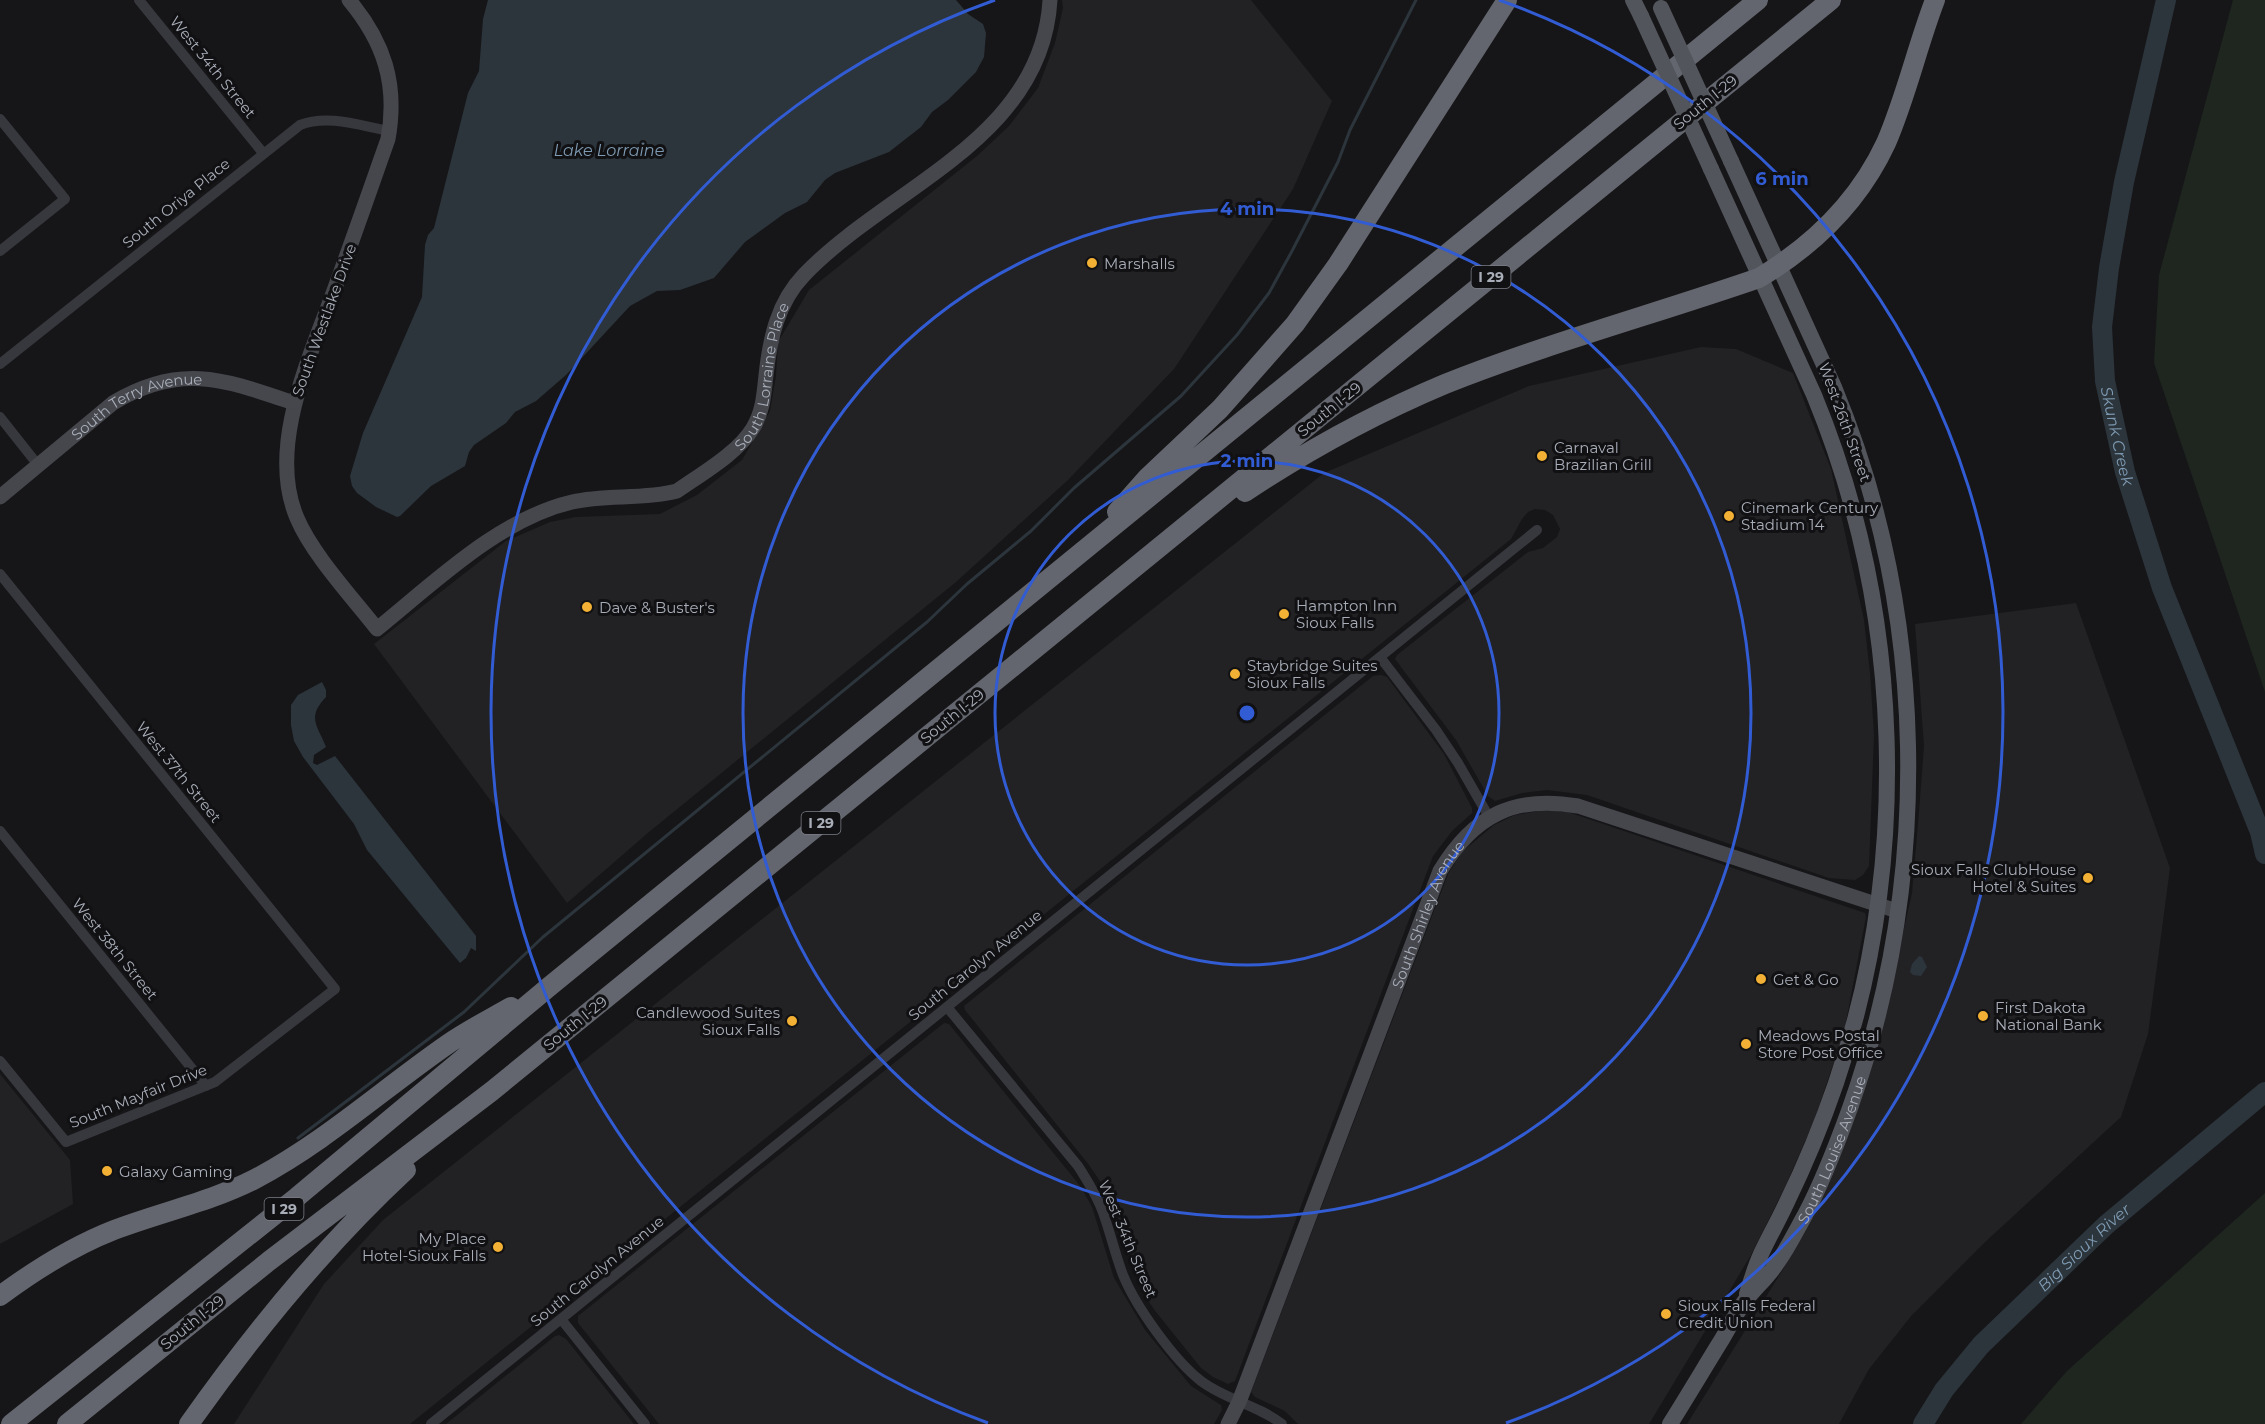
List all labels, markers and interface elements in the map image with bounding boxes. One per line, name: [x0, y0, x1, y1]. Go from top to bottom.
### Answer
street label: West 34th Street: [166, 12, 260, 122]
street label: South I-29: [1669, 71, 1741, 133]
water label: Lake Lorraine: [554, 141, 664, 160]
street label: South Oriya Place: [118, 154, 234, 252]
text: 6 min: [1755, 168, 1809, 190]
text: 4 min: [1220, 198, 1274, 220]
street label: South Westlake Drive: [288, 241, 360, 399]
place label: Marshalls: [1104, 254, 1175, 273]
marker: Marshalls: [1085, 256, 1099, 270]
road number: I 29: [1472, 266, 1510, 288]
street label: South Lorraine Place: [730, 299, 793, 454]
street label: West 26th Street: [1815, 360, 1875, 484]
street label: South Terry Avenue: [67, 369, 203, 444]
street label: South I-29: [1293, 378, 1365, 440]
water label: Skunk Creek: [2097, 385, 2139, 489]
place label: Carnaval Brazilian Grill: [1554, 438, 1652, 474]
marker: Carnaval Brazilian Grill: [1535, 449, 1549, 463]
text: 2 min: [1221, 450, 1273, 472]
place label: Cinemark Century Stadium 14: [1741, 498, 1879, 534]
marker: Cinemark Century Stadium 14: [1722, 509, 1736, 523]
place label: Hampton Inn Sioux Falls: [1296, 596, 1397, 632]
place label: Dave & Buster's: [599, 598, 715, 617]
marker: Dave & Buster's: [580, 600, 594, 614]
marker: Hampton Inn Sioux Falls: [1277, 607, 1291, 621]
place label: Staybridge Suites Sioux Falls: [1247, 656, 1378, 692]
marker: Staybridge Suites Sioux Falls: [1228, 667, 1242, 681]
street label: South I-29: [916, 685, 988, 747]
centre of rings: [1237, 703, 1257, 723]
street label: West 37th Street: [132, 718, 226, 826]
road number: I 29: [802, 812, 840, 834]
street label: South Shirley Avenue: [1387, 836, 1468, 991]
place label: Sioux Falls ClubHouse Hotel & Suites: [1911, 860, 2076, 896]
marker: Sioux Falls ClubHouse Hotel & Suites: [2081, 871, 2095, 885]
street label: West 38th Street: [68, 894, 162, 1004]
street label: South Carolyn Avenue: [904, 905, 1046, 1025]
place label: Get & Go: [1773, 970, 1839, 989]
marker: Get & Go: [1754, 972, 1768, 986]
street label: South I-29: [539, 992, 611, 1054]
place label: First Dakota National Bank: [1995, 998, 2102, 1034]
place label: Candlewood Suites Sioux Falls: [636, 1003, 780, 1039]
marker: First Dakota National Bank: [1976, 1009, 1990, 1023]
marker: Candlewood Suites Sioux Falls: [785, 1014, 799, 1028]
place label: Meadows Postal Store Post Office: [1758, 1026, 1883, 1062]
marker: Meadows Postal Store Post Office: [1739, 1037, 1753, 1051]
street label: South Mayfair Drive: [66, 1060, 210, 1132]
street label: South Louise Avenue: [1793, 1073, 1870, 1227]
place label: Galaxy Gaming: [119, 1162, 233, 1181]
marker: Galaxy Gaming: [100, 1164, 114, 1178]
street label: West 34th Street: [1095, 1177, 1161, 1301]
road number: I 29: [264, 1198, 304, 1220]
water label: Big Sioux River: [2034, 1199, 2134, 1295]
street label: South Carolyn Avenue: [526, 1211, 668, 1331]
place label: My Place Hotel-Sioux Falls: [362, 1229, 486, 1265]
marker: My Place Hotel-Sioux Falls: [491, 1240, 505, 1254]
street label: South I-29: [156, 1291, 228, 1353]
place label: Sioux Falls Federal Credit Union: [1678, 1296, 1816, 1332]
marker: Sioux Falls Federal Credit Union: [1659, 1307, 1673, 1321]

